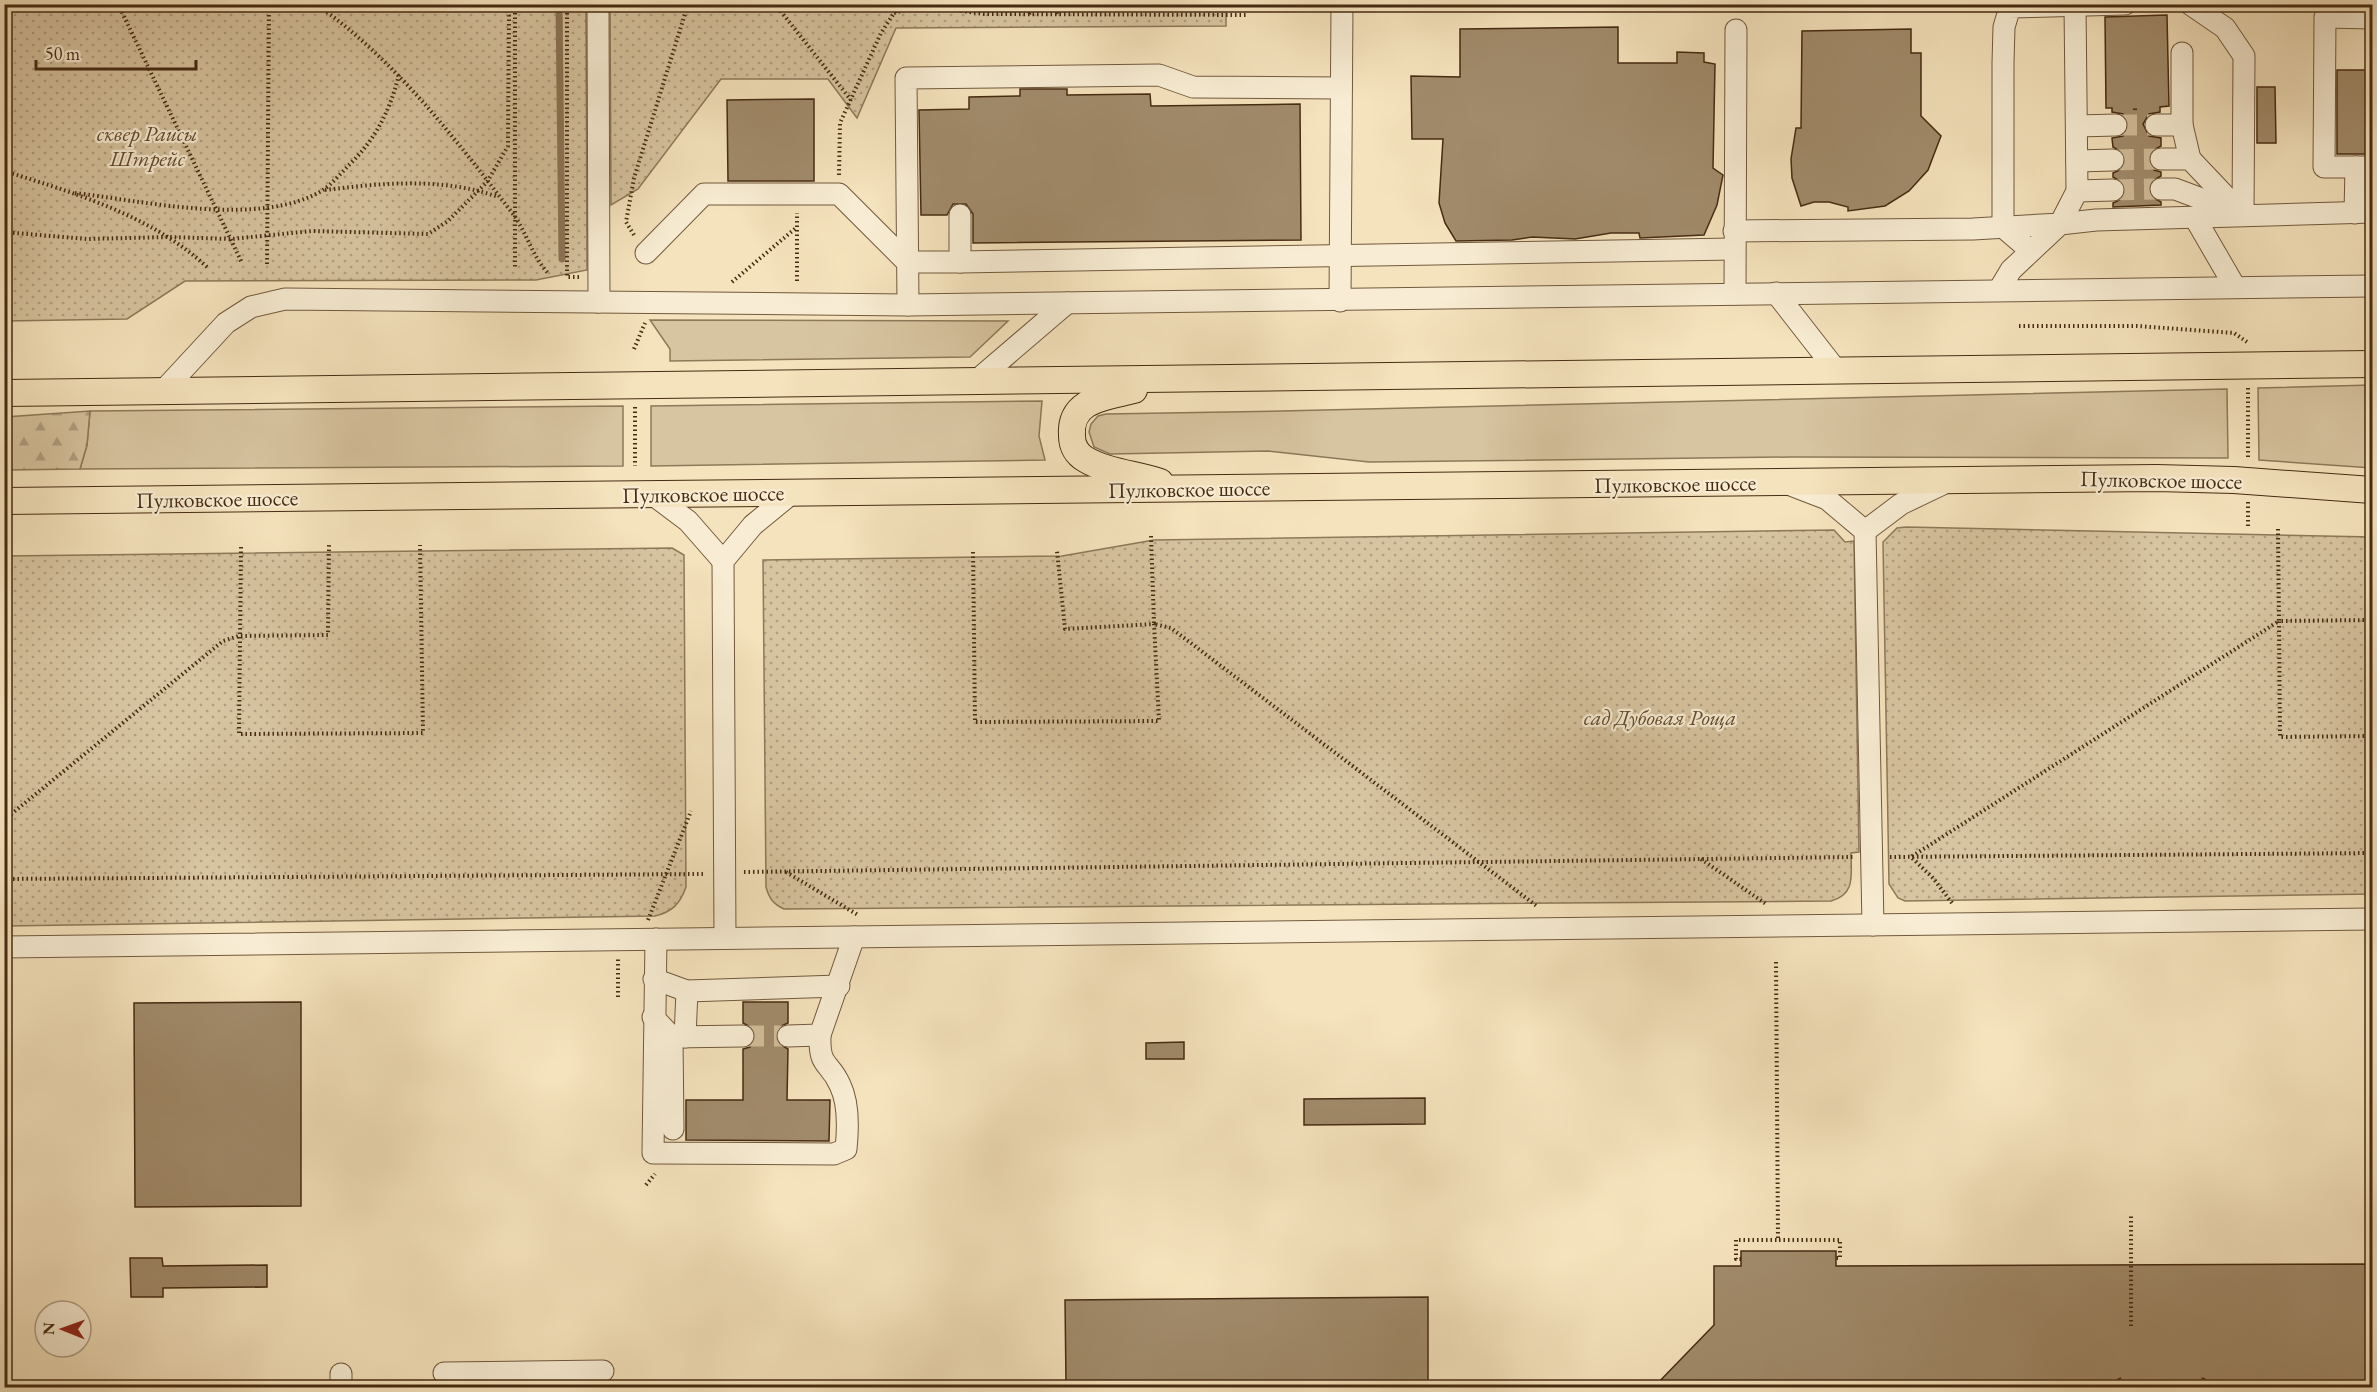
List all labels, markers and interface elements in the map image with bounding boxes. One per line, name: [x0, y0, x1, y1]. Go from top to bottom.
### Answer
scale bar: [36, 33, 196, 71]
text: 50 m: [45, 42, 80, 65]
park label: сквер Раисы Штрейс: [97, 119, 197, 173]
street label: Пулковское шоссе: [2080, 464, 2243, 496]
street label: Пулковское шоссе: [1594, 468, 1757, 500]
street label: Пулковское шоссе: [1108, 473, 1271, 505]
street label: Пулковское шоссе: [622, 478, 785, 510]
street label: Пулковское шоссе: [136, 483, 299, 515]
park label: сад Дубовая Роща: [1584, 703, 1736, 732]
north arrow: [33, 1299, 93, 1359]
text: N: [38, 1322, 59, 1335]

